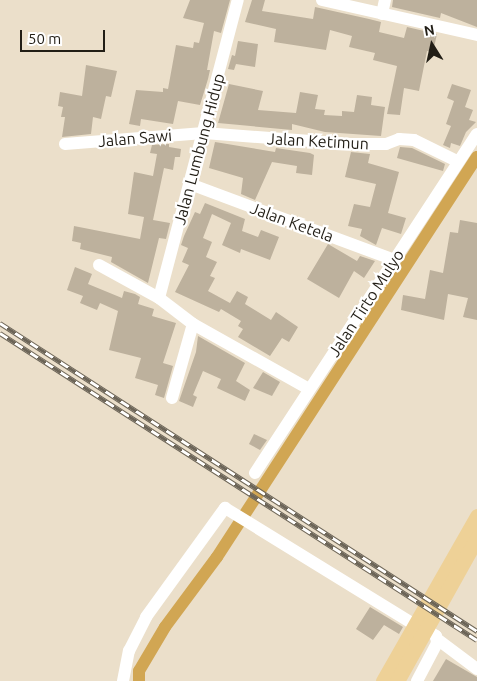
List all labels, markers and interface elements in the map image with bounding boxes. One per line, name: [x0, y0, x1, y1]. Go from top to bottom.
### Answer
scale bar: [22, 20, 108, 52]
north arrow: [407, 20, 457, 70]
text: N: [423, 21, 436, 39]
text: 50 m: [28, 30, 61, 47]
street label: Jalan Lumbung Hidup: [170, 71, 228, 227]
street label: Jalan Sawi: [97, 125, 173, 151]
street label: Jalan Ketimun: [267, 129, 369, 153]
street label: Jalan Ketela: [248, 198, 336, 246]
street label: Jalan Tirto Mulyo: [324, 246, 408, 360]

